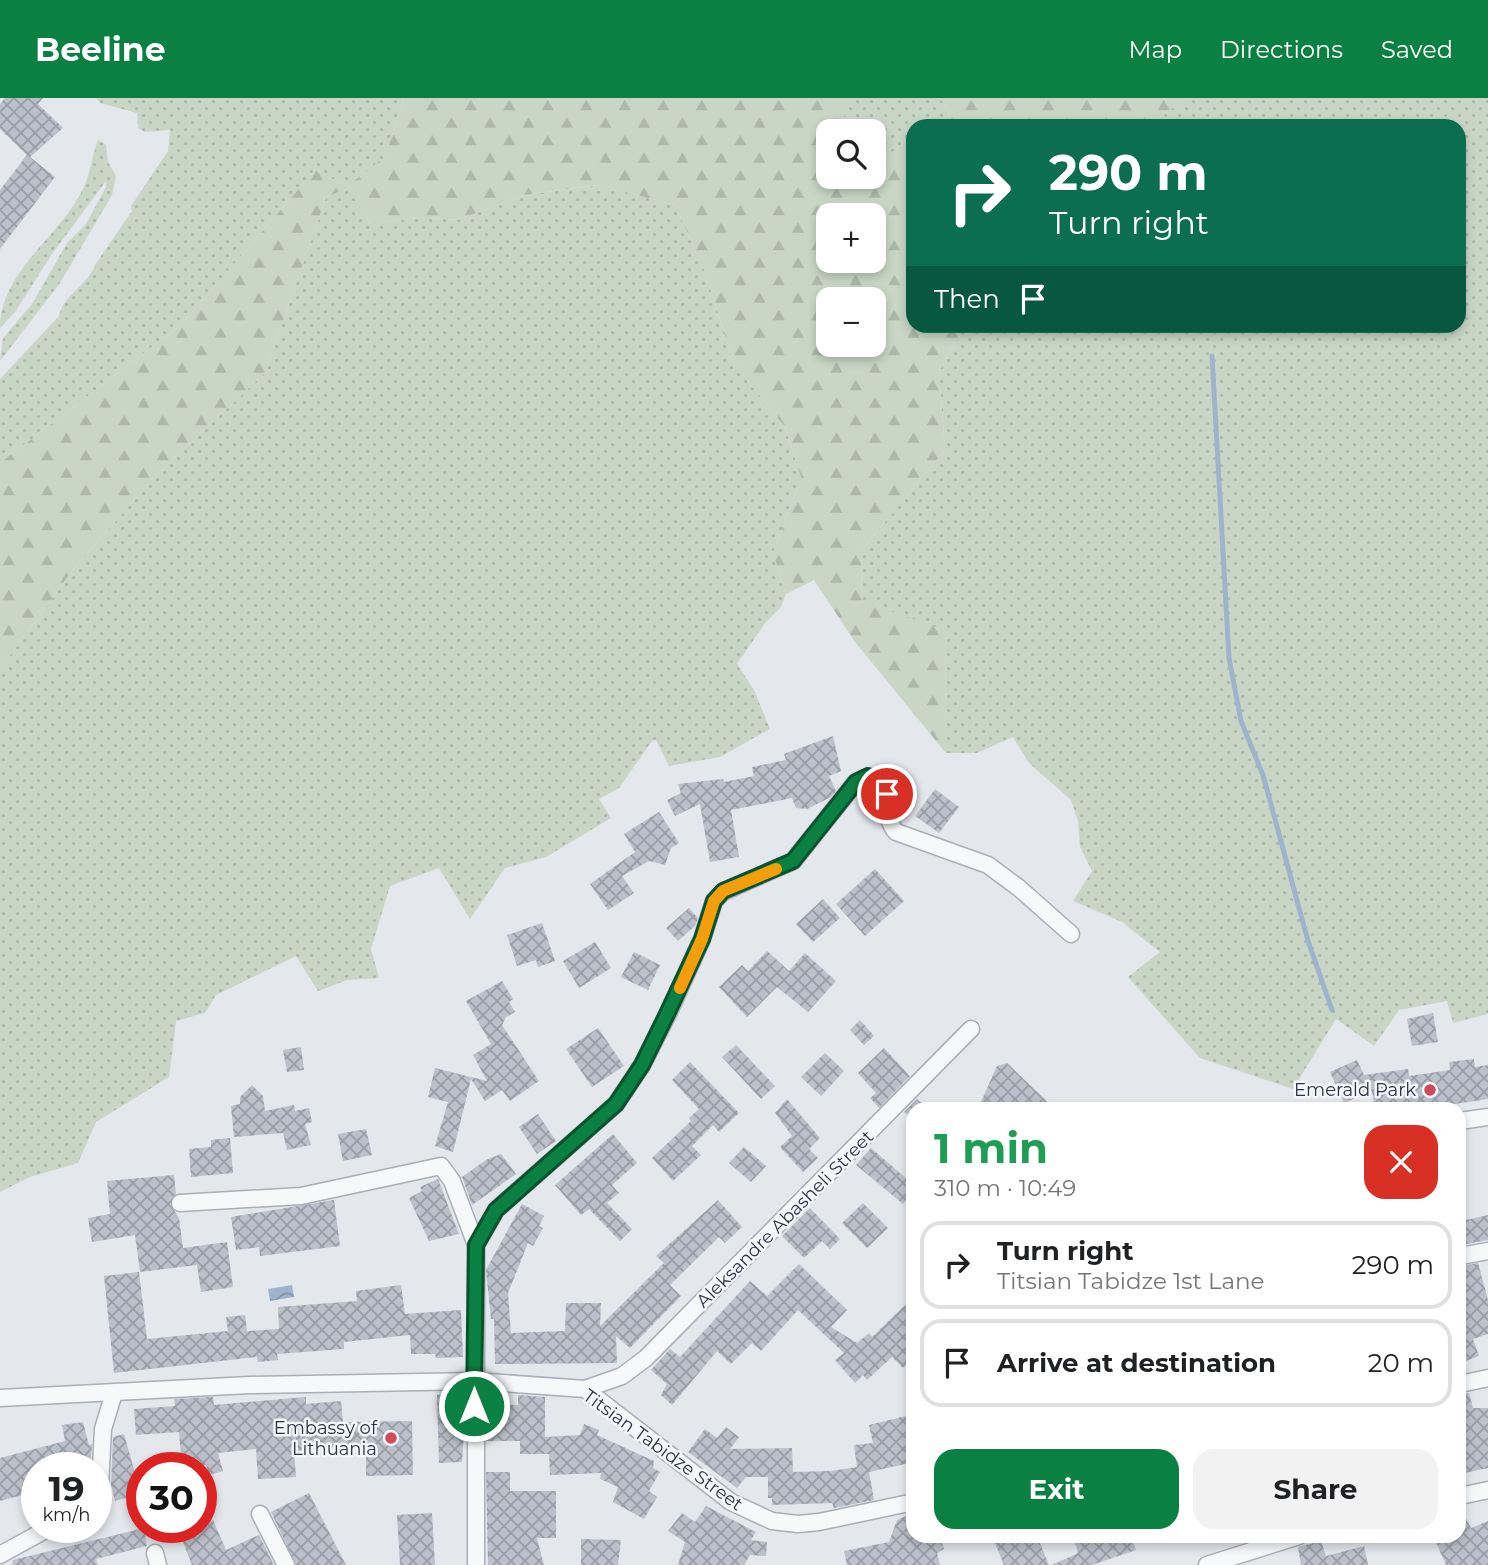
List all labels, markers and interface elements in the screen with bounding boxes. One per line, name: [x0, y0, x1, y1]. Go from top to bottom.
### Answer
text: Beeline: [35, 29, 166, 69]
text: Map: [1129, 35, 1182, 64]
text: Directions: [1220, 35, 1343, 64]
text: Saved: [1381, 35, 1453, 64]
map controls: [816, 119, 886, 357]
button: search: [816, 119, 886, 189]
text: 290 m: [1049, 143, 1208, 202]
icon: right: [934, 147, 1025, 238]
button: +: [816, 203, 886, 273]
text: Turn right: [1049, 203, 1209, 242]
icon: arrive: [1014, 280, 1052, 318]
text: Then: [934, 283, 1000, 315]
button: −: [816, 287, 886, 357]
pin: [857, 764, 917, 824]
icon: arrive: [868, 775, 906, 813]
place label: Emerald Park: [1294, 1079, 1416, 1101]
marker: Emerald Park: [1422, 1082, 1438, 1098]
text: 1 min: [934, 1122, 1048, 1174]
button: close: [1364, 1125, 1438, 1199]
street label: Aleksandre Abasheli Street: [692, 1126, 878, 1312]
text: 310 m · 10:49: [934, 1174, 1076, 1202]
text: Turn right: [997, 1235, 1133, 1267]
icon: right: [938, 1246, 976, 1284]
text: 290 m: [1352, 1249, 1434, 1281]
text: Titsian Tabidze 1st Lane: [997, 1267, 1264, 1295]
icon: arrive: [938, 1344, 976, 1382]
text: Arrive at destination: [997, 1347, 1276, 1379]
text: 20 m: [1368, 1347, 1434, 1379]
position arrow: [437, 1369, 511, 1443]
street label: Titsian Tabidze Street: [579, 1385, 747, 1515]
place label: Embassy of Lithuania: [274, 1417, 378, 1460]
marker: Embassy of Lithuania: [383, 1430, 399, 1446]
button: Exit: [934, 1449, 1179, 1529]
button: Share: [1193, 1449, 1438, 1529]
speed limit sign: 30: [126, 1452, 217, 1543]
text: 19: [48, 1467, 85, 1510]
text: km/h: [42, 1504, 91, 1526]

